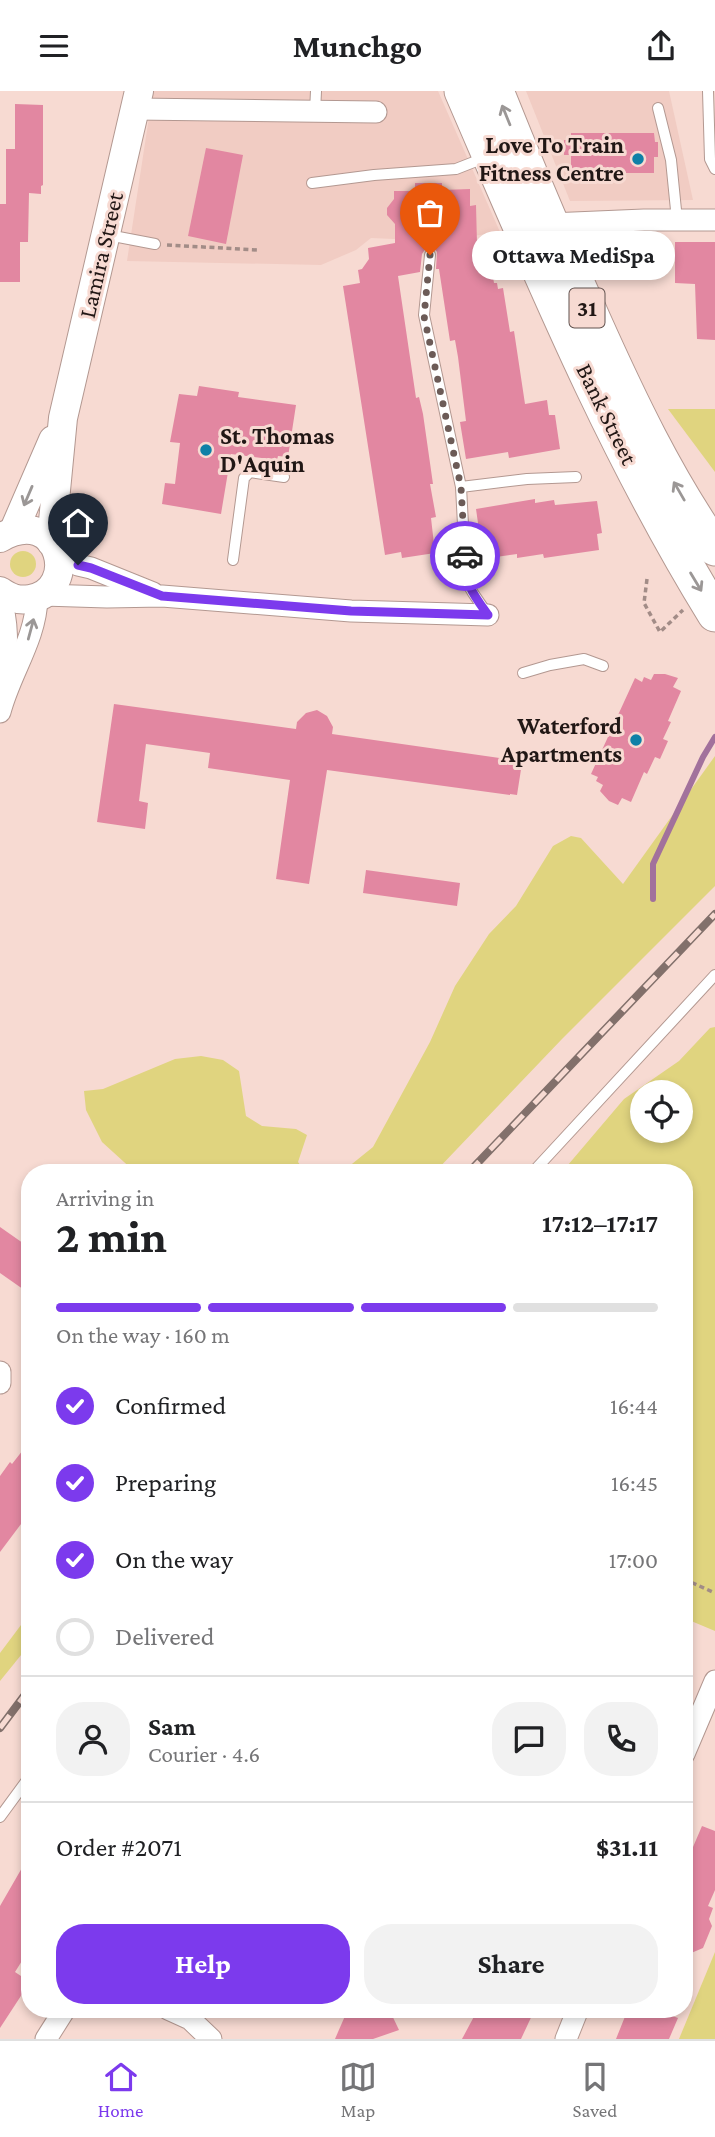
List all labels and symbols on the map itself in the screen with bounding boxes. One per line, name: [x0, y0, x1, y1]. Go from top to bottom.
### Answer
one-way arrow: [498, 105, 511, 126]
place label: Love To Train Fitness Centre: [479, 131, 624, 186]
marker: Love To Train Fitness Centre: [630, 151, 646, 167]
pin: [400, 183, 460, 255]
street label: Lamira Street: [73, 188, 128, 321]
callout: Ottawa MediSpa: [472, 231, 675, 279]
road number: 31: [570, 289, 604, 327]
street label: Bank Street: [571, 359, 644, 470]
place label: St. Thomas D'Aquin: [220, 422, 335, 477]
marker: St. Thomas D'Aquin: [198, 442, 214, 458]
one-way arrow: [672, 481, 686, 501]
one-way arrow: [21, 485, 34, 507]
pin: [48, 493, 108, 565]
courier: [430, 521, 500, 591]
one-way arrow: [689, 572, 703, 592]
one-way arrow: [25, 618, 38, 640]
place label: Waterford Apartments: [500, 712, 622, 767]
marker: Waterford Apartments: [628, 732, 644, 748]

